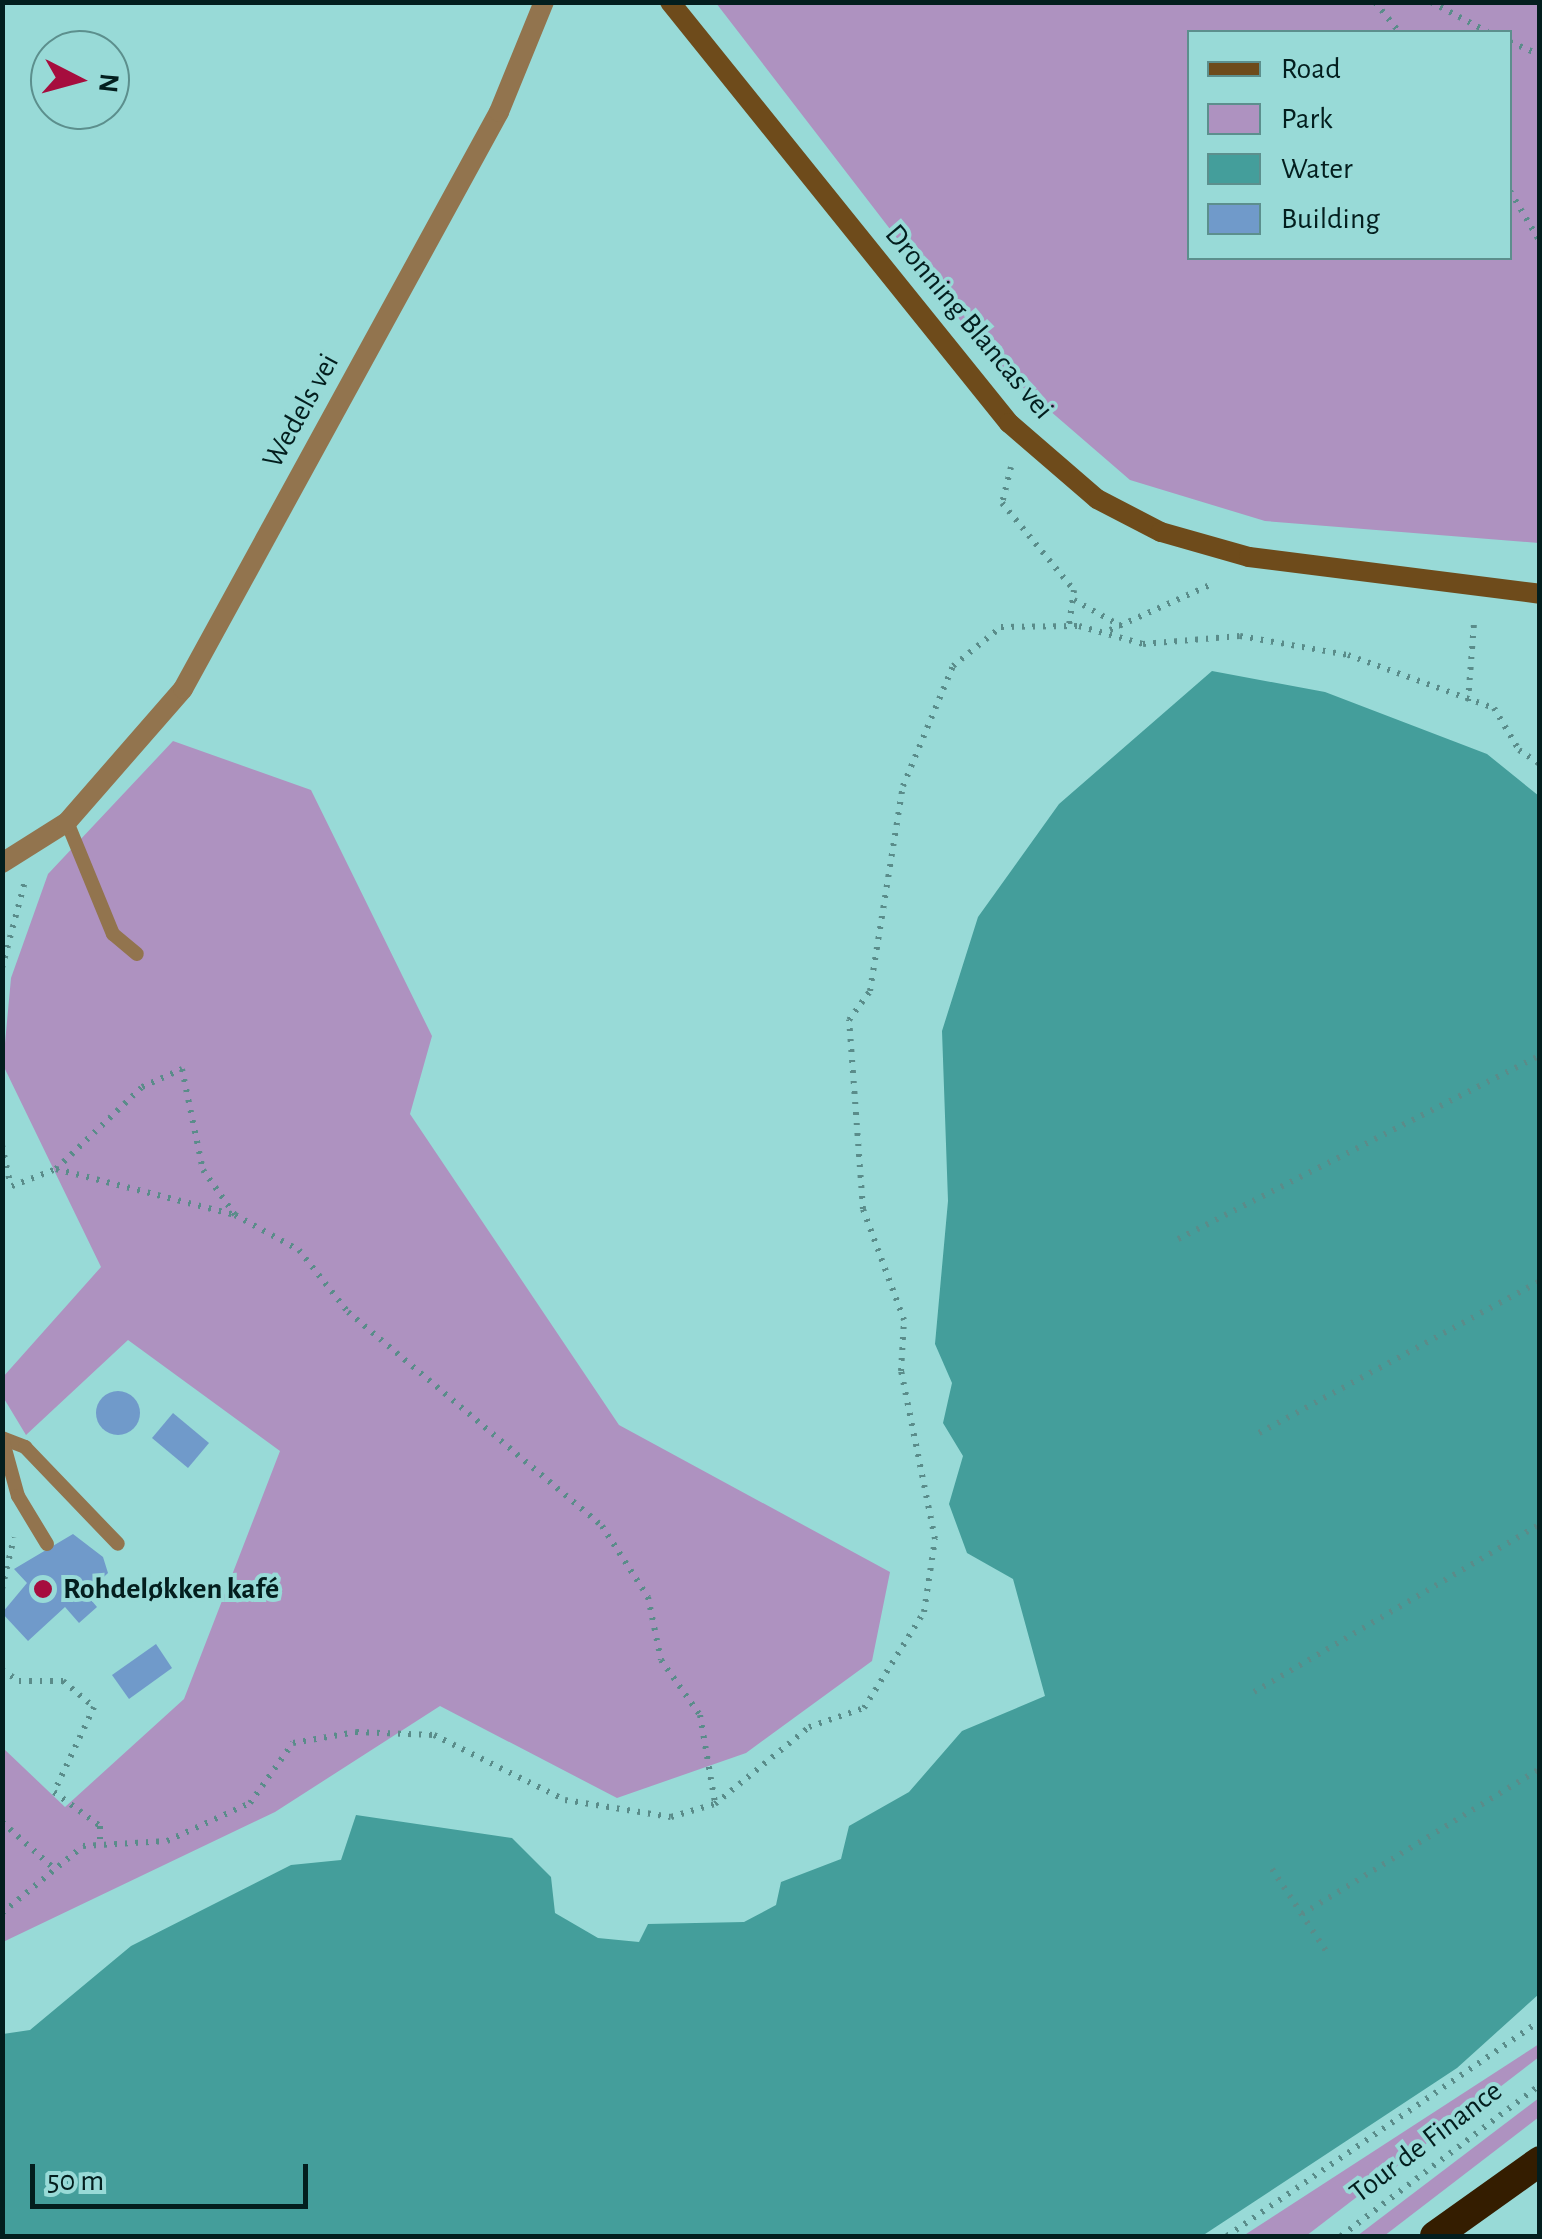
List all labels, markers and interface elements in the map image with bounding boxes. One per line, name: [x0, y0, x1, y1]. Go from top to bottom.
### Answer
north arrow: [30, 30, 130, 130]
legend: [1187, 30, 1512, 260]
text: Road: [1281, 54, 1341, 84]
text: N: [93, 72, 123, 94]
text: Park: [1281, 104, 1333, 134]
text: Water: [1281, 154, 1353, 184]
text: Building: [1281, 204, 1380, 234]
street label: Dronning Blancas vei: [877, 217, 1061, 427]
street label: Wedels vei: [255, 347, 347, 475]
place label: Rohdeløkken kafé: [63, 1571, 279, 1607]
marker: Rohdeløkken kafé: [32, 1578, 54, 1600]
street label: Tour de Finance: [1343, 2073, 1509, 2211]
scale bar: [35, 2144, 312, 2206]
text: 50 m: [47, 2166, 104, 2196]

